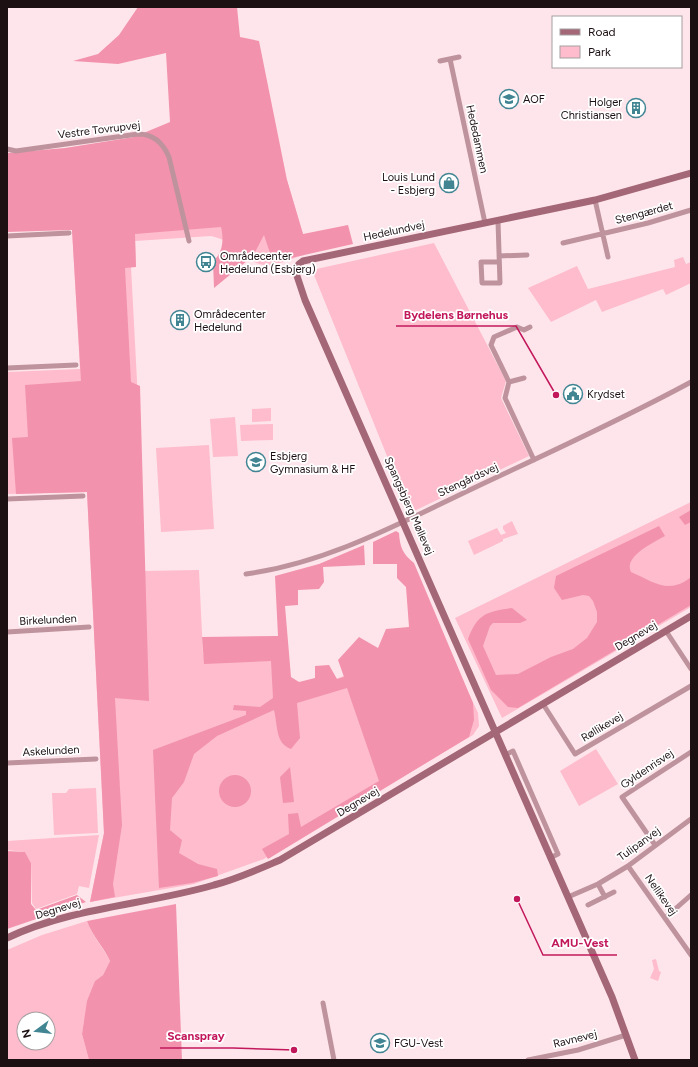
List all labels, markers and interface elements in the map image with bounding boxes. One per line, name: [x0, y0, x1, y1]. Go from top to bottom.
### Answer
legend: [552, 16, 682, 68]
text: Road: [588, 25, 616, 39]
text: Park: [588, 45, 611, 59]
school or university icon: AOF: [498, 88, 520, 110]
place label: AOF: [523, 93, 545, 106]
place label: Holger Christiansen: [561, 96, 622, 122]
building icon: Holger Christiansen: [625, 97, 647, 119]
street label: Hededammen: [463, 104, 491, 174]
street label: Vestre Tovrupvej: [57, 118, 141, 142]
place label: Louis Lund - Esbjerg: [382, 171, 435, 197]
shop icon: Louis Lund - Esbjerg: [438, 172, 460, 194]
street label: Stengærdet: [614, 199, 674, 227]
street label: Hedelundvej: [362, 218, 426, 244]
place label: Områdecenter Hedelund (Esbjerg): [220, 250, 316, 276]
bus stop icon: Områdecenter Hedelund (Esbjerg): [195, 251, 217, 273]
callout: Bydelens Børnehus: [396, 302, 516, 326]
place label: Områdecenter Hedelund: [194, 308, 266, 334]
text: Bydelens Børnehus: [404, 308, 509, 322]
building icon: Områdecenter Hedelund: [169, 309, 191, 331]
public building icon: Krydset: [562, 383, 584, 405]
place label: Krydset: [587, 388, 625, 401]
place label: Esbjerg Gymnasium & HF: [270, 450, 355, 476]
school or university icon: Esbjerg Gymnasium & HF: [245, 451, 267, 473]
street label: Spangsbjerg Møllevej: [382, 455, 436, 557]
street label: Stengårdsvej: [436, 460, 500, 500]
street label: Birkelunden: [19, 612, 77, 628]
street label: Degnevej: [613, 618, 659, 654]
street label: Røllikevej: [579, 709, 625, 744]
street label: Askelunden: [22, 743, 80, 759]
street label: Gyldenrisvej: [618, 747, 676, 791]
street label: Degnevej: [335, 784, 381, 820]
street label: Tulipanvej: [615, 824, 663, 864]
street label: Nellikevej: [642, 872, 680, 918]
street label: Degnevej: [34, 896, 82, 922]
callout: AMU-Vest: [543, 931, 617, 955]
text: AMU-Vest: [551, 936, 609, 950]
north arrow: [16, 1011, 56, 1051]
callout: Scanspray: [160, 1024, 233, 1048]
street label: Ravnevej: [552, 1027, 598, 1051]
text: N: [19, 1028, 34, 1039]
text: Scanspray: [167, 1029, 225, 1043]
school or university icon: FGU-Vest: [369, 1032, 391, 1054]
place label: FGU-Vest: [394, 1037, 443, 1050]

